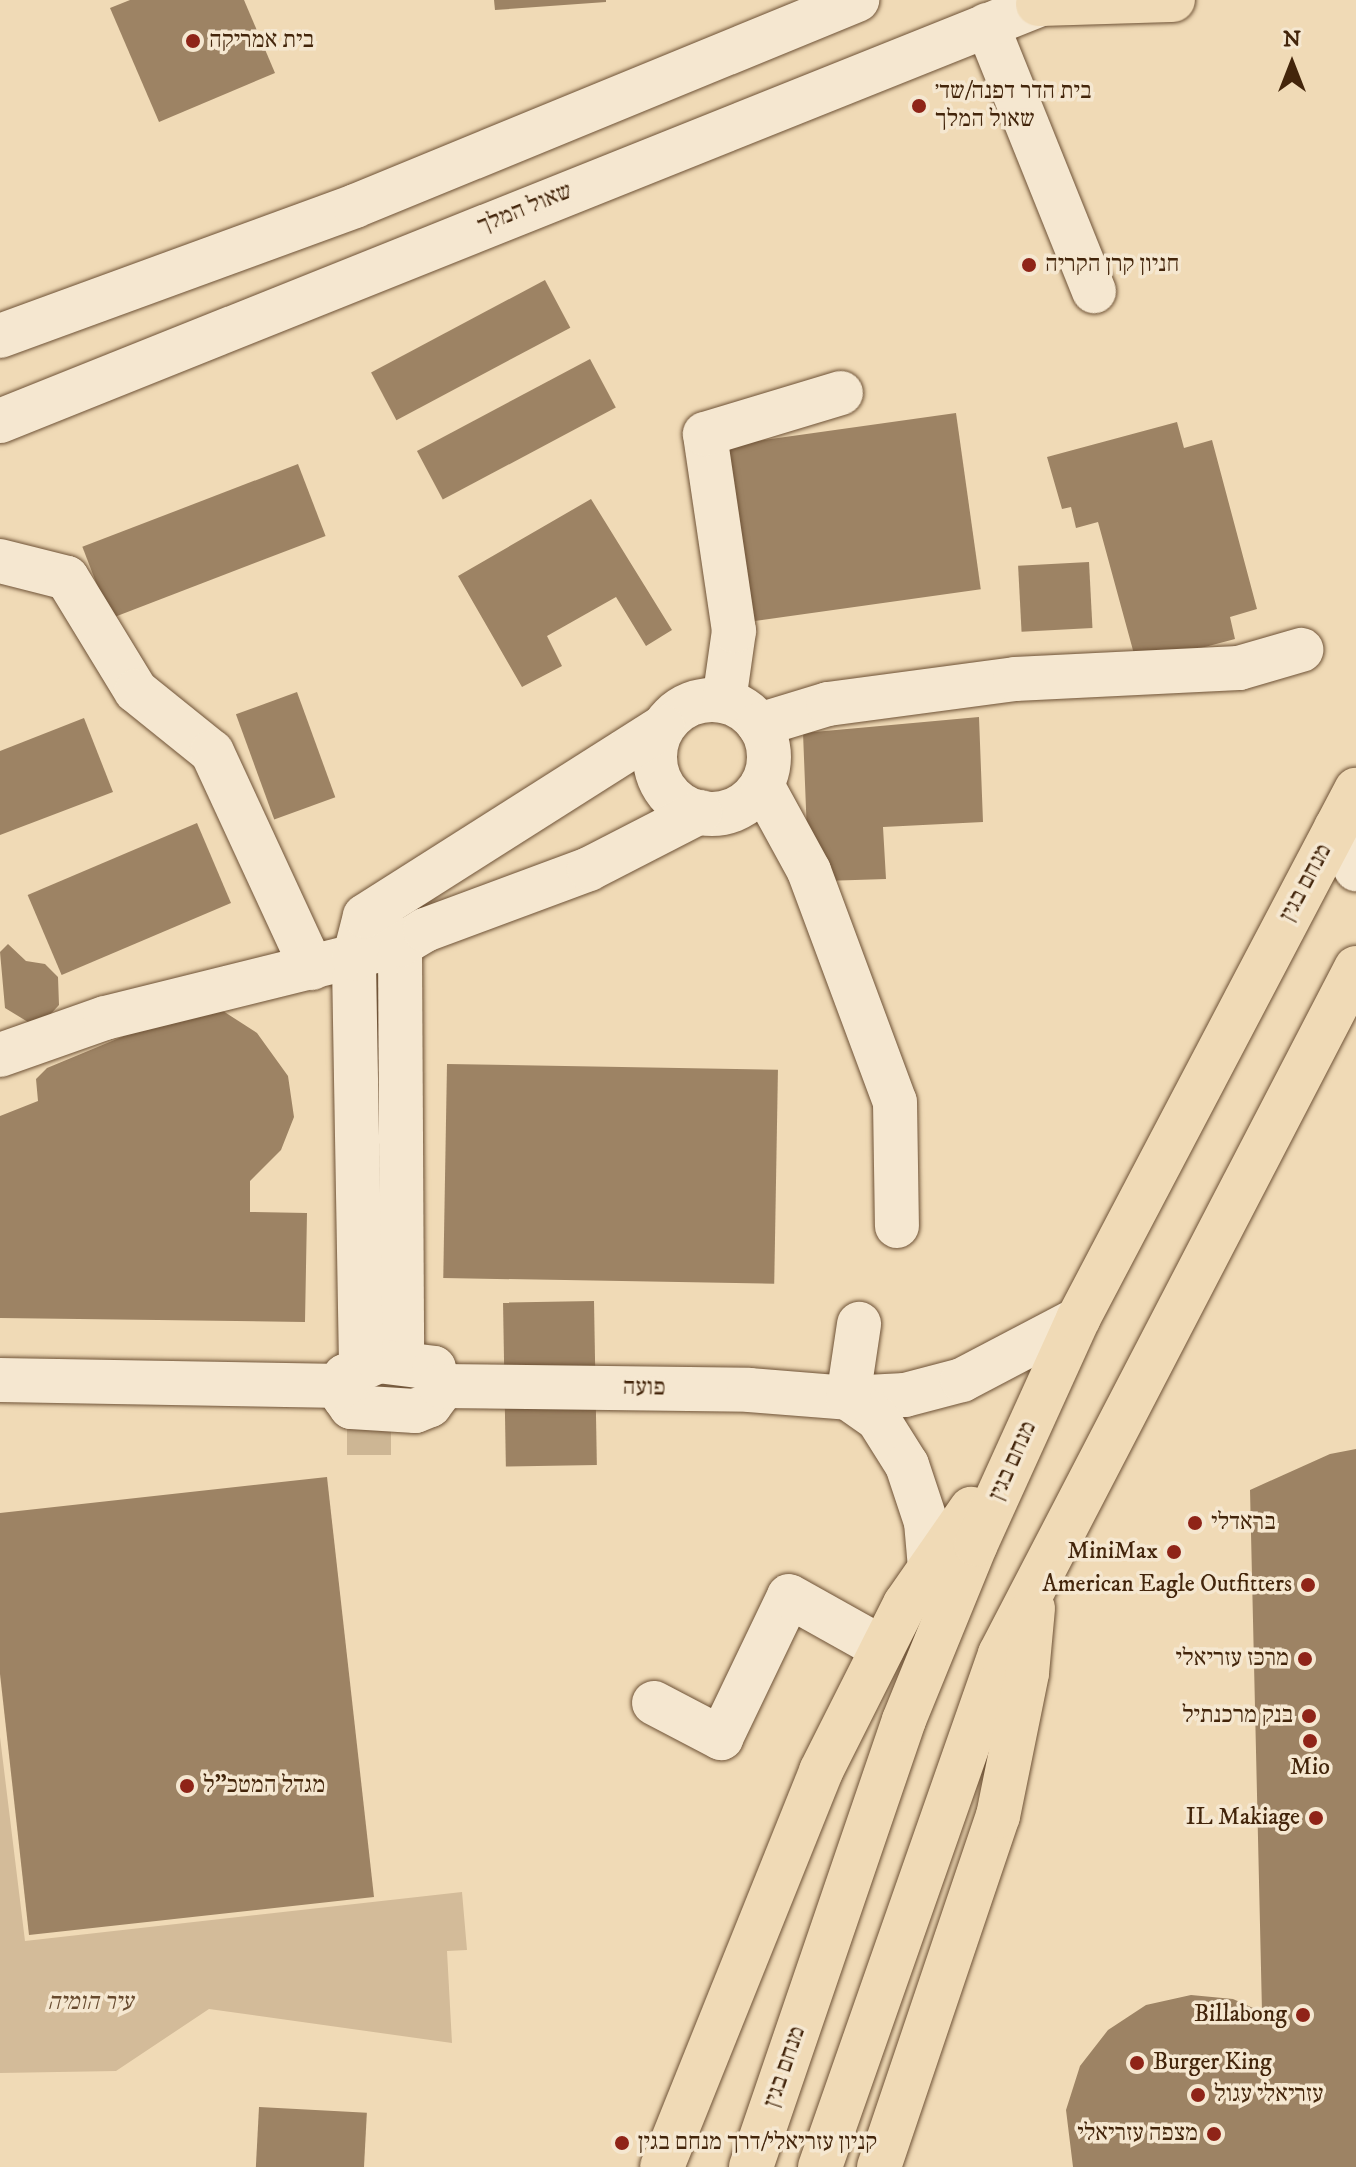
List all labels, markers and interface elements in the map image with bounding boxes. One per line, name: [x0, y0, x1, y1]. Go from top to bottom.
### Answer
north arrow: [1252, 24, 1332, 104]
text: N: [1283, 26, 1301, 53]
place label: בית אמריקה: [209, 27, 314, 55]
marker: בית אמריקה: [184, 32, 202, 50]
place label: בית הדר דפנה/שד׳ שאול המלך: [935, 78, 1092, 134]
marker: בית הדר דפנה/שד׳ שאול המלך: [910, 97, 928, 115]
street label: שאול המלך: [473, 177, 577, 241]
place label: חניון קרן הקריה: [1045, 251, 1179, 279]
marker: חניון קרן הקריה: [1020, 256, 1038, 274]
street label: מנחם בגין: [1274, 839, 1338, 927]
street label: פועה: [622, 1373, 666, 1403]
street label: מנחם בגין: [983, 1417, 1043, 1505]
place label: בראדלי: [1211, 1509, 1276, 1537]
marker: בראדלי: [1186, 1514, 1204, 1532]
place label: MiniMax: [1067, 1538, 1158, 1566]
marker: MiniMax: [1165, 1543, 1183, 1561]
place label: American Eagle Outfitters: [1042, 1571, 1292, 1599]
marker: American Eagle Outfitters: [1299, 1576, 1317, 1594]
place label: מרכז עזריאלי: [1175, 1645, 1289, 1673]
marker: מרכז עזריאלי: [1296, 1650, 1314, 1668]
place label: בנק מרכנתיל: [1182, 1702, 1293, 1730]
marker: בנק מרכנתיל: [1300, 1707, 1318, 1725]
marker: Mio: [1301, 1732, 1319, 1750]
place label: Mio: [1290, 1754, 1330, 1782]
place label: מגדל המטכ"ל: [203, 1772, 325, 1800]
marker: מגדל המטכ"ל: [178, 1777, 196, 1795]
place label: IL Makiage: [1186, 1804, 1300, 1832]
marker: IL Makiage: [1307, 1809, 1325, 1827]
park label: עיר הומיה: [47, 1989, 133, 2017]
place label: Billabong: [1194, 2001, 1287, 2029]
marker: Billabong: [1294, 2006, 1312, 2024]
street label: מנחם בגין: [758, 2023, 812, 2111]
place label: Burger King: [1153, 2049, 1272, 2077]
marker: Burger King: [1128, 2054, 1146, 2072]
place label: עזריאלי עגול: [1214, 2081, 1323, 2109]
marker: עזריאלי עגול: [1189, 2086, 1207, 2104]
place label: מצפה עזריאלי: [1077, 2120, 1198, 2148]
marker: מצפה עזריאלי: [1205, 2125, 1223, 2143]
place label: קניון עזריאלי/דרך מנחם בגין: [638, 2129, 877, 2157]
marker: קניון עזריאלי/דרך מנחם בגין: [613, 2134, 631, 2152]

